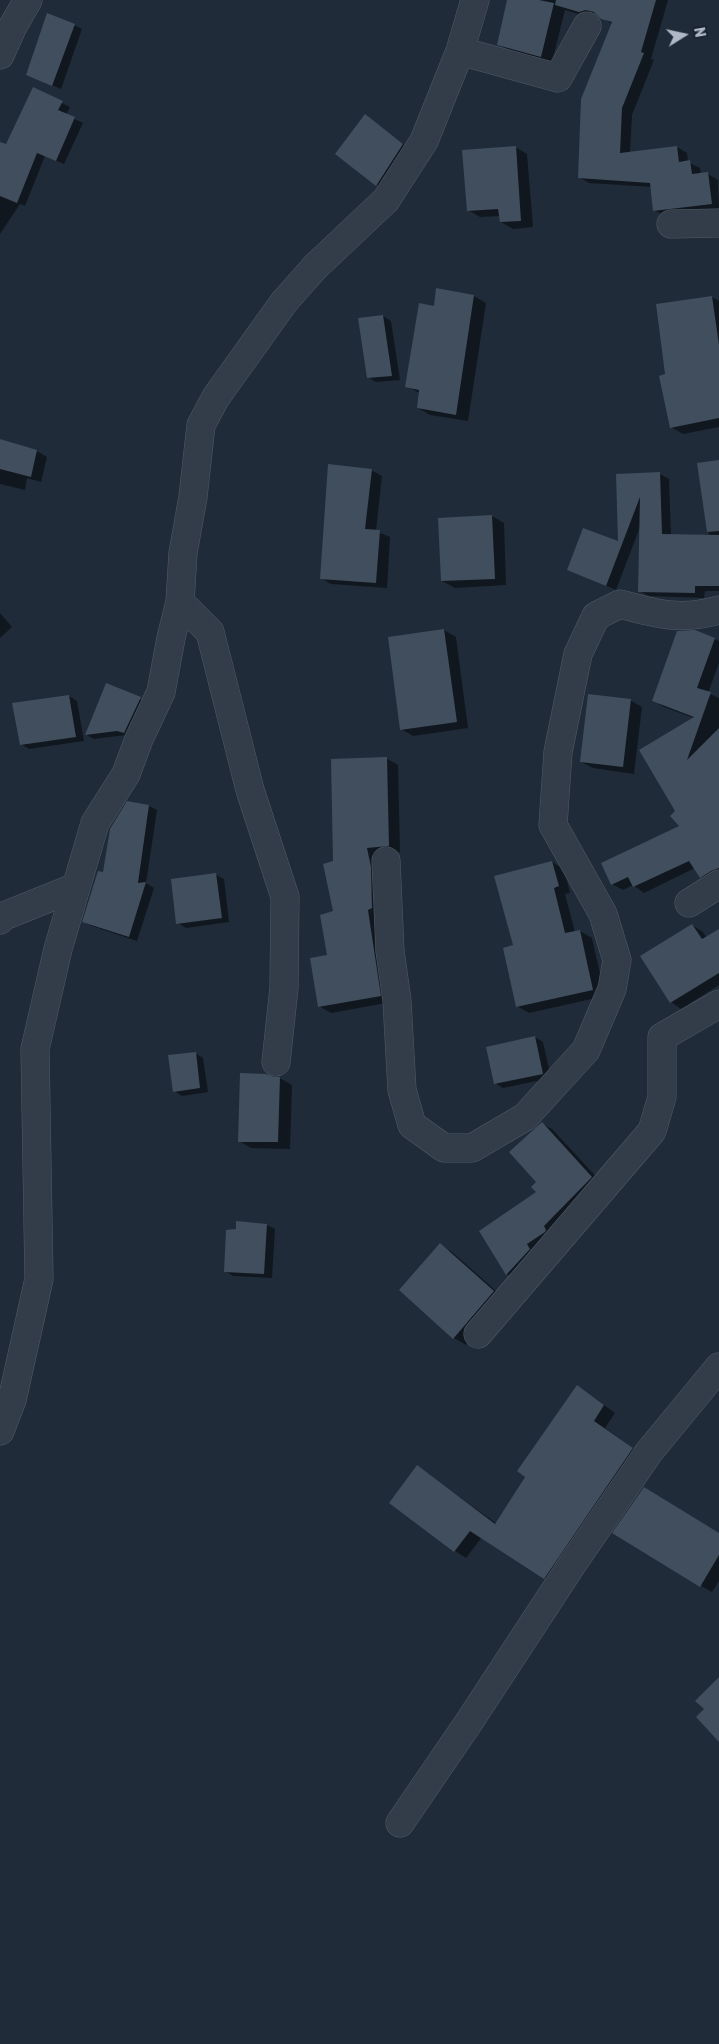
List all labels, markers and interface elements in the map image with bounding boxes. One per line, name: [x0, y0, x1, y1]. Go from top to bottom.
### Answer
north arrow: [659, 10, 709, 60]
text: N: [690, 26, 709, 39]

